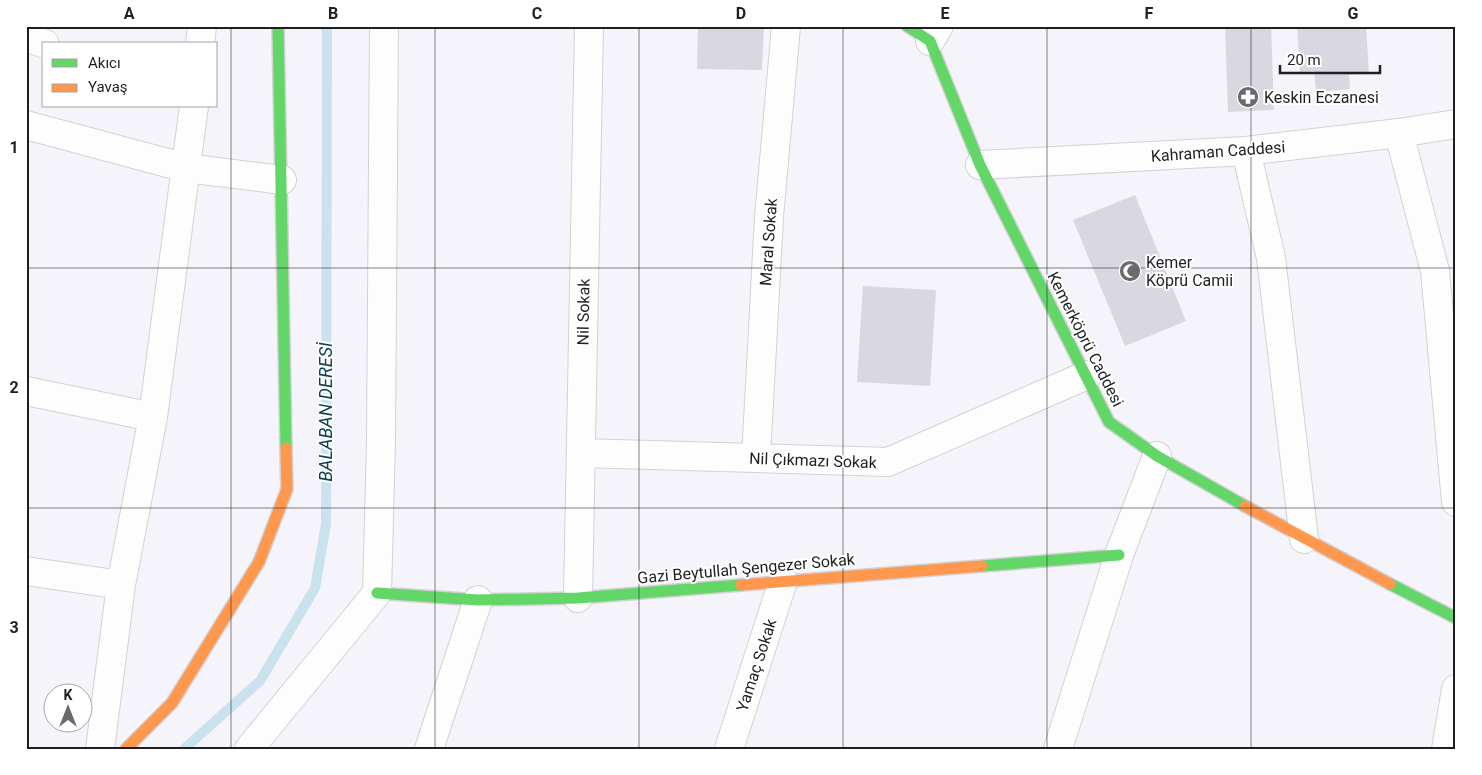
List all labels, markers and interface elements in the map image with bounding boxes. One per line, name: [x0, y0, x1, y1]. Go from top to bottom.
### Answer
text: A: [124, 4, 135, 23]
text: B: [328, 4, 338, 23]
text: C: [532, 4, 542, 23]
text: D: [736, 4, 746, 23]
text: E: [941, 4, 950, 23]
text: F: [1145, 4, 1154, 23]
text: G: [1348, 4, 1359, 23]
legend: [42, 42, 218, 108]
scale bar: [1280, 42, 1380, 74]
text: 20 m: [1287, 51, 1321, 69]
text: Akıcı: [88, 54, 121, 72]
text: Yavaş: [88, 78, 128, 96]
pharmacy icon: Keskin Eczanesi: [1236, 85, 1260, 109]
place label: Keskin Eczanesi: [1264, 88, 1379, 107]
street label: Kahraman Caddesi: [1150, 137, 1286, 166]
text: 1: [9, 138, 19, 157]
street label: Maral Sokak: [756, 197, 781, 287]
place label: Kemer Köprü Camii: [1146, 253, 1233, 290]
mosque icon: Kemer Köprü Camii: [1118, 259, 1142, 283]
street label: Kemerköprü Caddesi: [1043, 269, 1128, 410]
street label: Nil Sokak: [573, 278, 594, 346]
water label: BALABAN DERESİ: [315, 342, 336, 482]
text: 2: [9, 378, 19, 397]
street label: Nil Çıkmazı Sokak: [749, 449, 878, 472]
street label: Gazi Beytullah Şengezer Sokak: [637, 549, 856, 587]
street label: Yamaç Sokak: [733, 616, 781, 714]
text: 3: [9, 618, 19, 637]
north arrow: [42, 682, 92, 732]
text: K: [64, 687, 73, 703]

